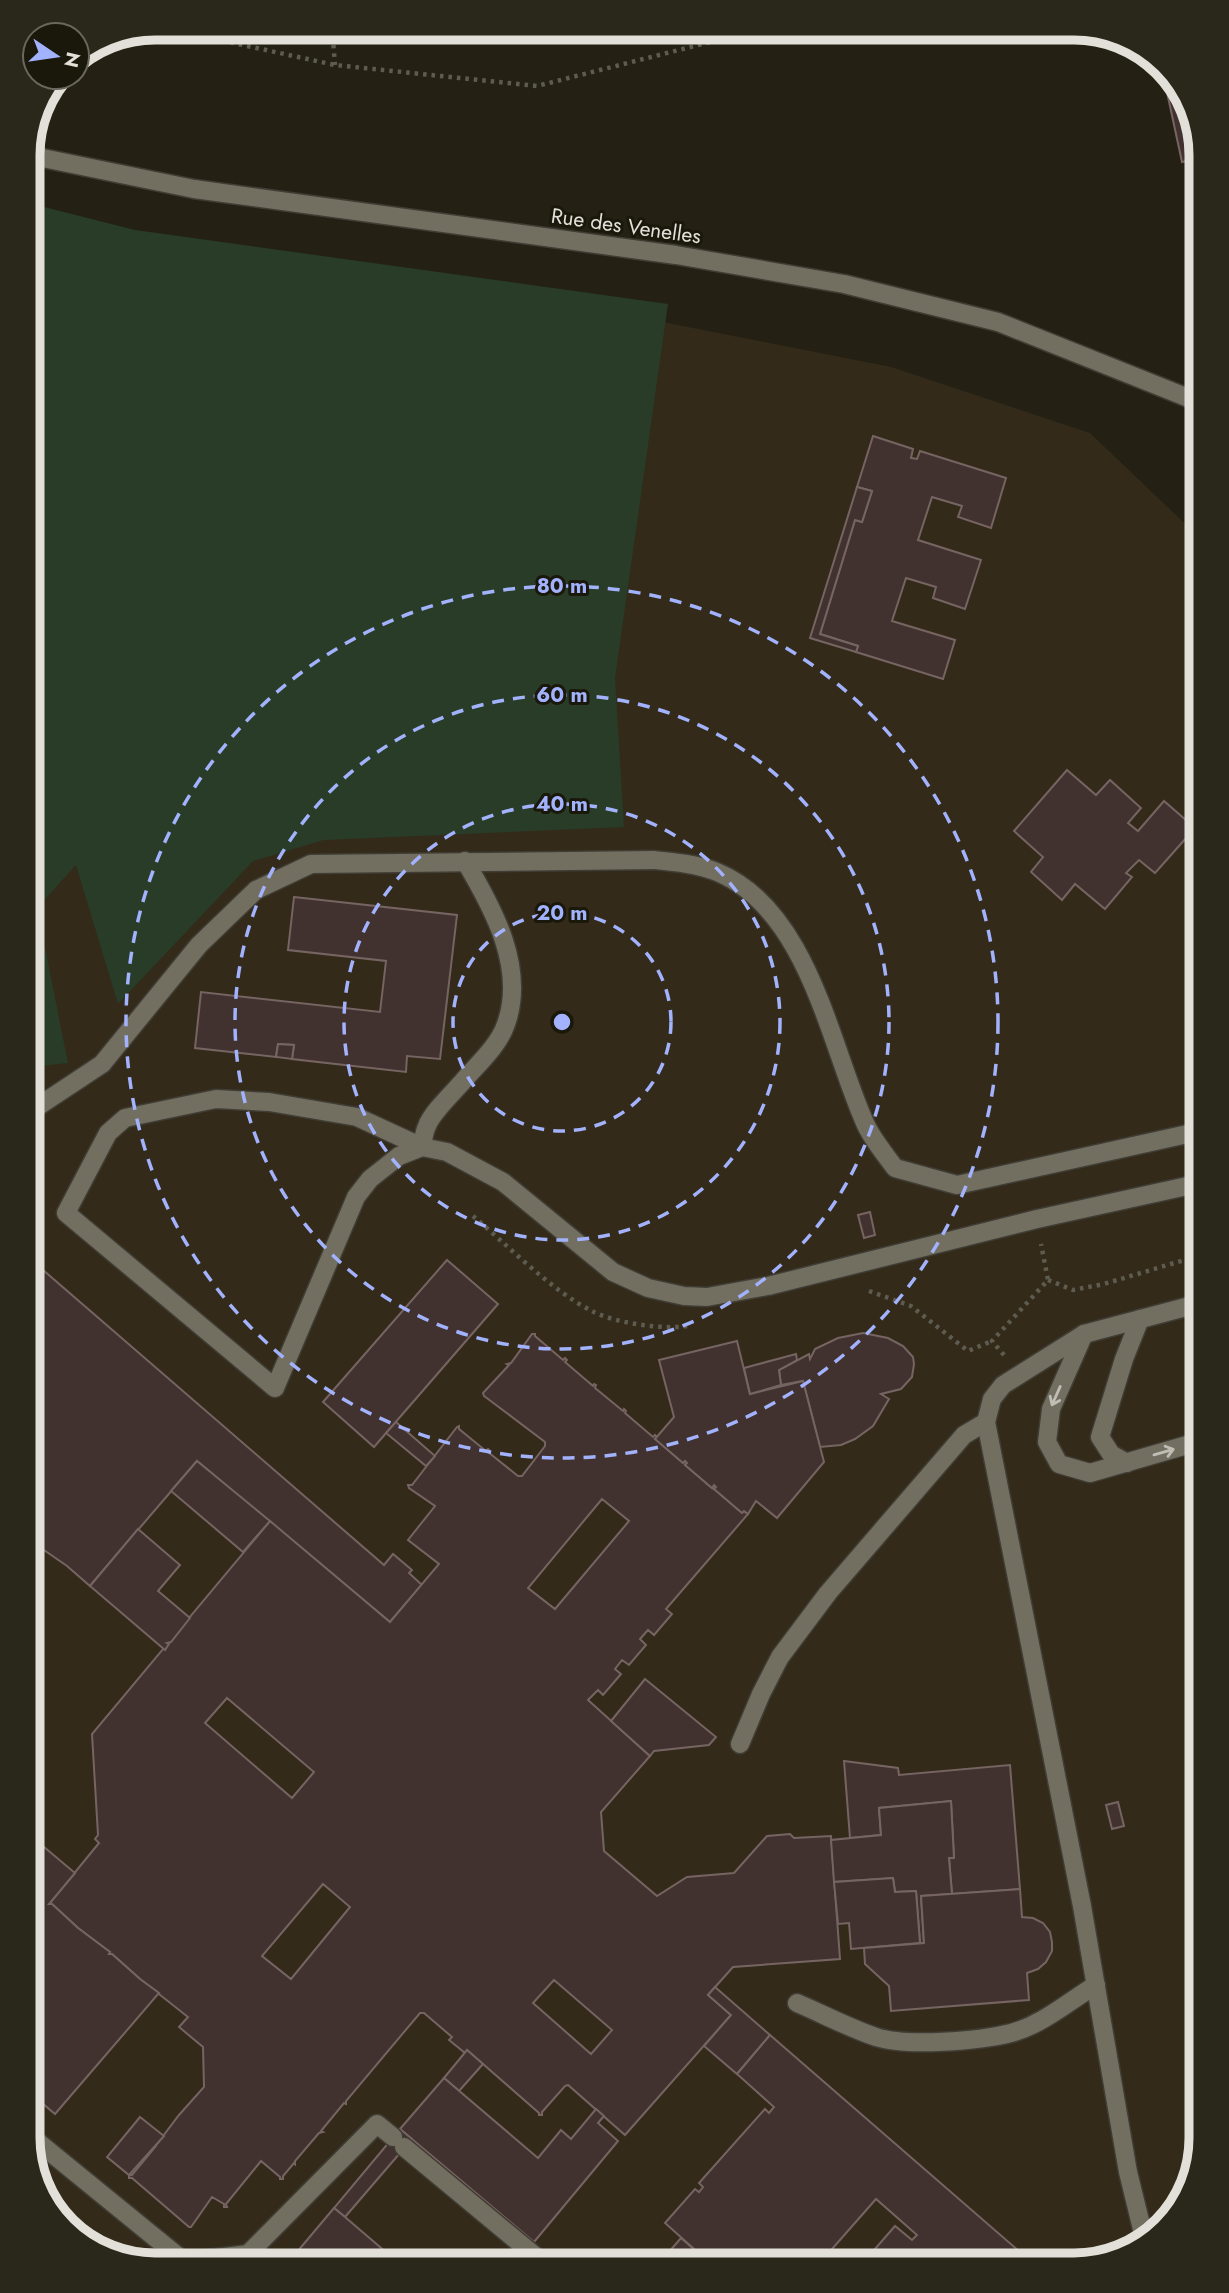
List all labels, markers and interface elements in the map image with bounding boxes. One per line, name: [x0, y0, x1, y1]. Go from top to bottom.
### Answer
north arrow: [21, 21, 91, 91]
text: N: [57, 49, 87, 70]
street label: Rue des Venelles: [549, 201, 703, 251]
text: 80 m: [537, 571, 587, 601]
text: 60 m: [536, 680, 588, 710]
text: 40 m: [536, 789, 588, 819]
text: 20 m: [536, 898, 588, 928]
centre of rings: [550, 1010, 574, 1034]
one-way arrow: [1049, 1385, 1062, 1407]
one-way arrow: [1152, 1445, 1175, 1458]

